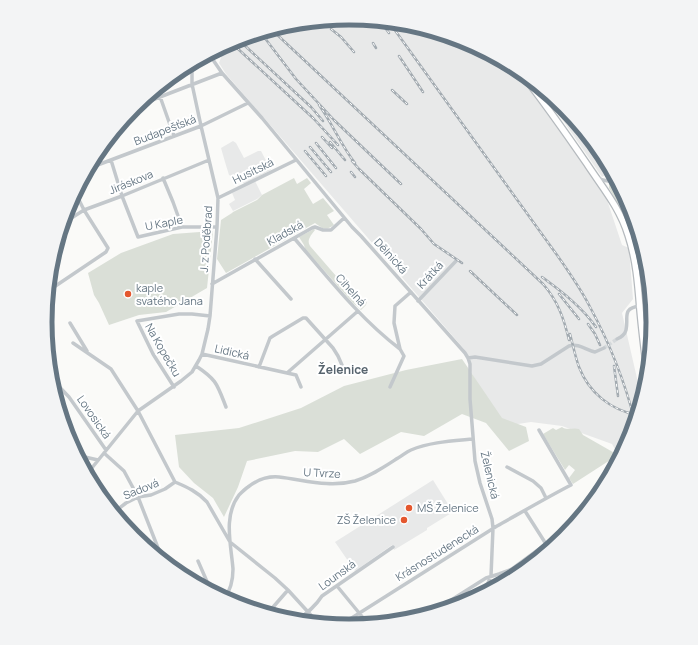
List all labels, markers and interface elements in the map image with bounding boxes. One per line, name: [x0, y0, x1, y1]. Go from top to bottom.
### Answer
street label: Budapešťská: [132, 111, 198, 148]
street label: Husitská: [230, 154, 276, 187]
street label: Jiráskova: [107, 166, 155, 197]
street label: J. z Poděbrad: [196, 205, 215, 273]
street label: U Kaple: [144, 211, 185, 234]
street label: Kladská: [264, 217, 305, 249]
street label: Dělnická: [371, 235, 411, 277]
street label: Krátká: [413, 258, 446, 292]
street label: Cihelná: [333, 270, 370, 309]
place label: kaple svatého Jana: [136, 280, 203, 308]
marker: kaple svatého Jana: [123, 289, 133, 299]
street label: Na Kopečku: [142, 320, 185, 379]
street label: Lidická: [213, 340, 251, 363]
district label: Želenice: [318, 361, 368, 378]
street label: Lovosická: [74, 392, 115, 441]
street label: Želenická: [478, 449, 503, 500]
street label: U Tvrze: [303, 464, 342, 481]
street label: Sadová: [121, 475, 161, 502]
place label: MŠ Želenice: [417, 500, 479, 515]
marker: MŠ Želenice: [404, 503, 414, 513]
place label: ZŠ Želenice: [337, 512, 397, 527]
marker: ZŠ Želenice: [399, 515, 409, 525]
street label: Krásnostudenecká: [392, 521, 481, 584]
street label: Lounská: [315, 556, 358, 593]

